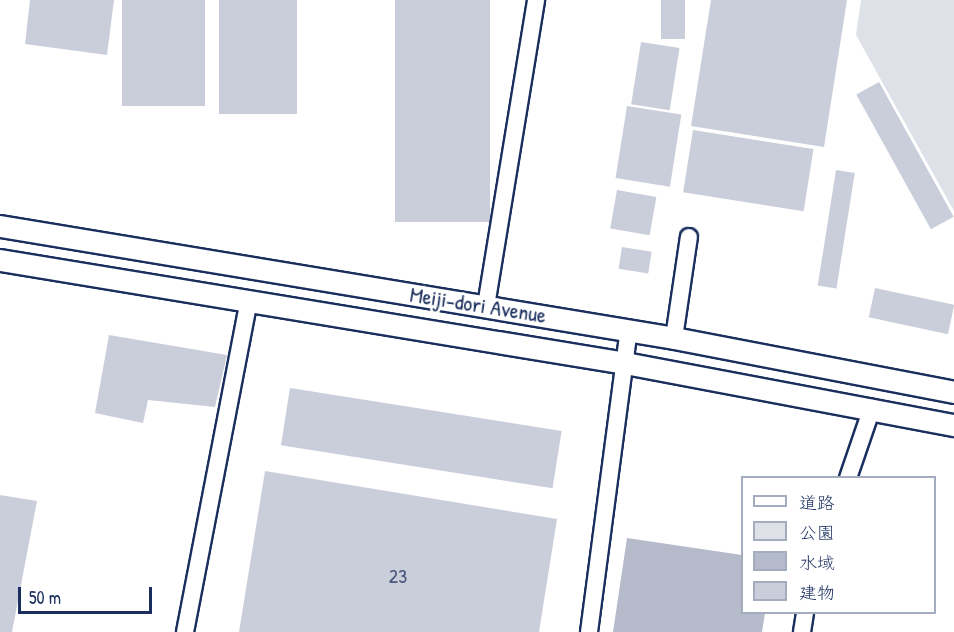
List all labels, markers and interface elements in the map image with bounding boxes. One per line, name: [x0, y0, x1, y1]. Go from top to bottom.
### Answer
street label: Meiji-dori Avenue: [408, 281, 548, 329]
legend: [741, 476, 936, 614]
text: 道路: [799, 490, 835, 515]
text: 公園: [799, 520, 835, 545]
text: 水域: [799, 550, 835, 575]
house number: 23: [389, 563, 407, 587]
scale bar: [21, 575, 154, 613]
text: 建物: [799, 580, 835, 605]
text: 50 m: [29, 585, 61, 610]

